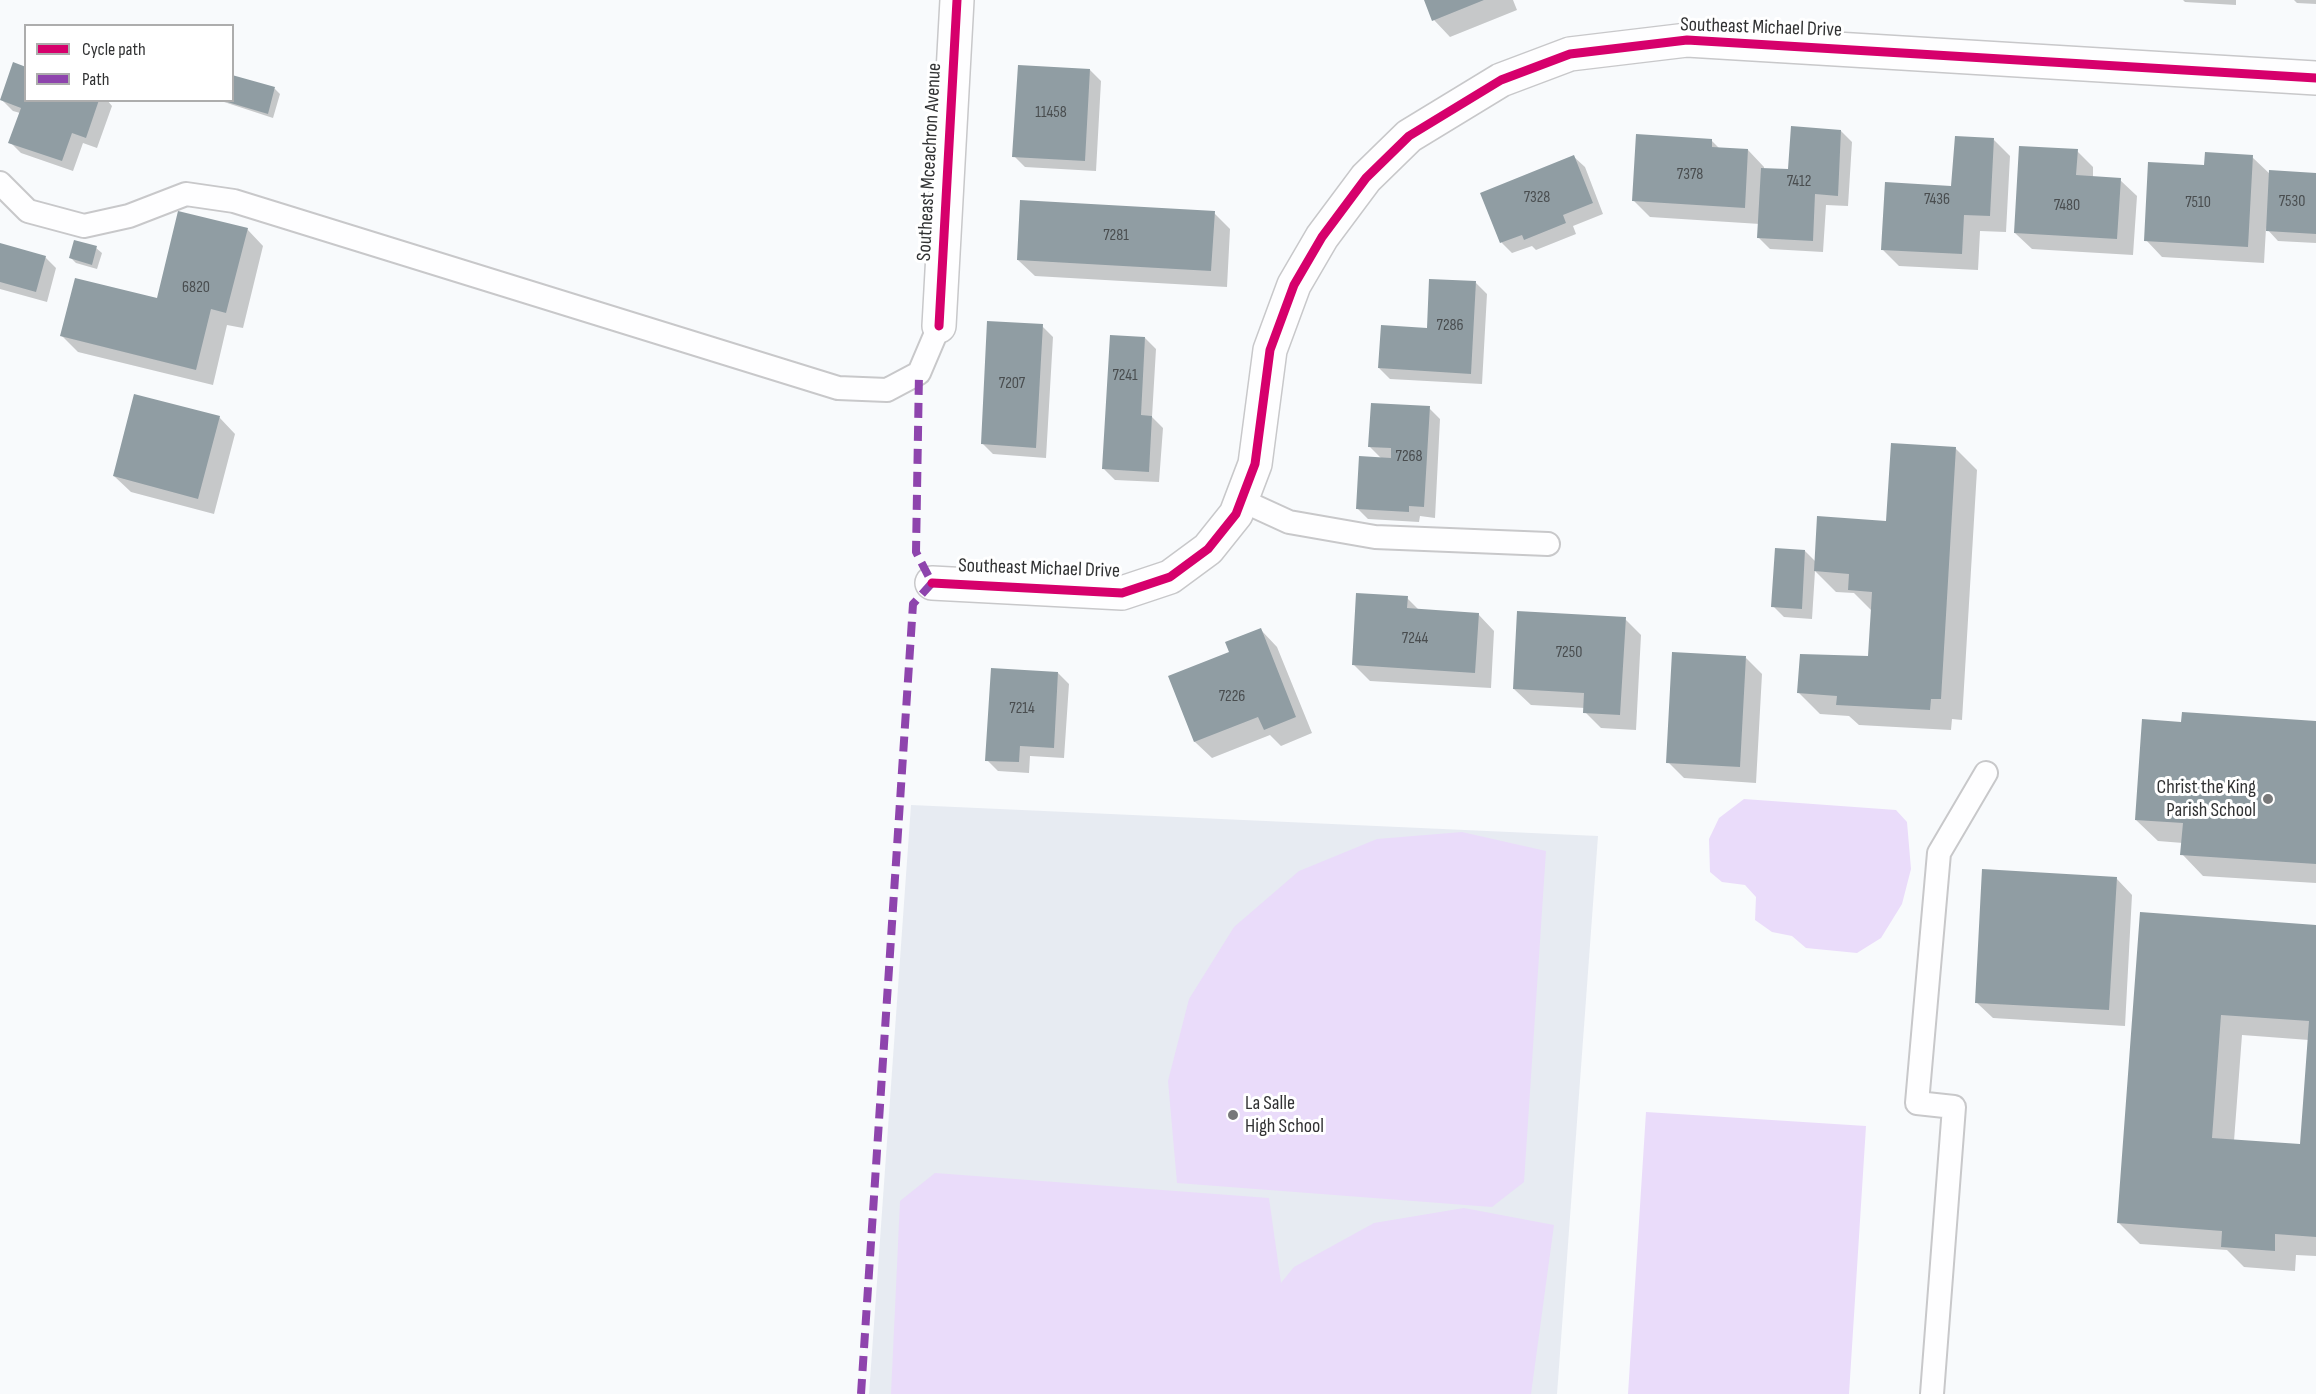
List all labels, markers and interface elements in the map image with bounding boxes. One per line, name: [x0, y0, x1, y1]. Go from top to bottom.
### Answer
street label: Southeast Michael Drive: [1680, 13, 1842, 43]
legend: [24, 24, 234, 102]
text: Cycle path: [82, 39, 146, 60]
street label: Southeast Mceachron Avenue: [913, 62, 947, 262]
text: Path: [82, 69, 110, 90]
house number: 11458: [1035, 103, 1067, 123]
house number: 7378: [1677, 165, 1703, 185]
house number: 7412: [1787, 172, 1811, 192]
house number: 7328: [1524, 188, 1550, 208]
house number: 7436: [1924, 190, 1950, 210]
house number: 7530: [2279, 192, 2305, 212]
house number: 7510: [2185, 193, 2211, 213]
house number: 7480: [2054, 196, 2080, 216]
house number: 7281: [1103, 226, 1129, 246]
house number: 6820: [182, 278, 210, 298]
house number: 7286: [1437, 316, 1463, 336]
house number: 7241: [1112, 366, 1138, 386]
house number: 7207: [999, 374, 1025, 394]
house number: 7268: [1396, 447, 1422, 467]
street label: Southeast Michael Drive: [958, 554, 1120, 584]
house number: 7244: [1402, 629, 1428, 649]
house number: 7250: [1556, 643, 1582, 663]
house number: 7226: [1219, 687, 1245, 707]
house number: 7214: [1009, 699, 1035, 719]
place label: Christ the King Parish School: [2157, 776, 2256, 823]
marker: Christ the King Parish School: [2261, 792, 2275, 806]
place label: La Salle High School: [1245, 1092, 1324, 1139]
marker: La Salle High School: [1226, 1108, 1240, 1122]

